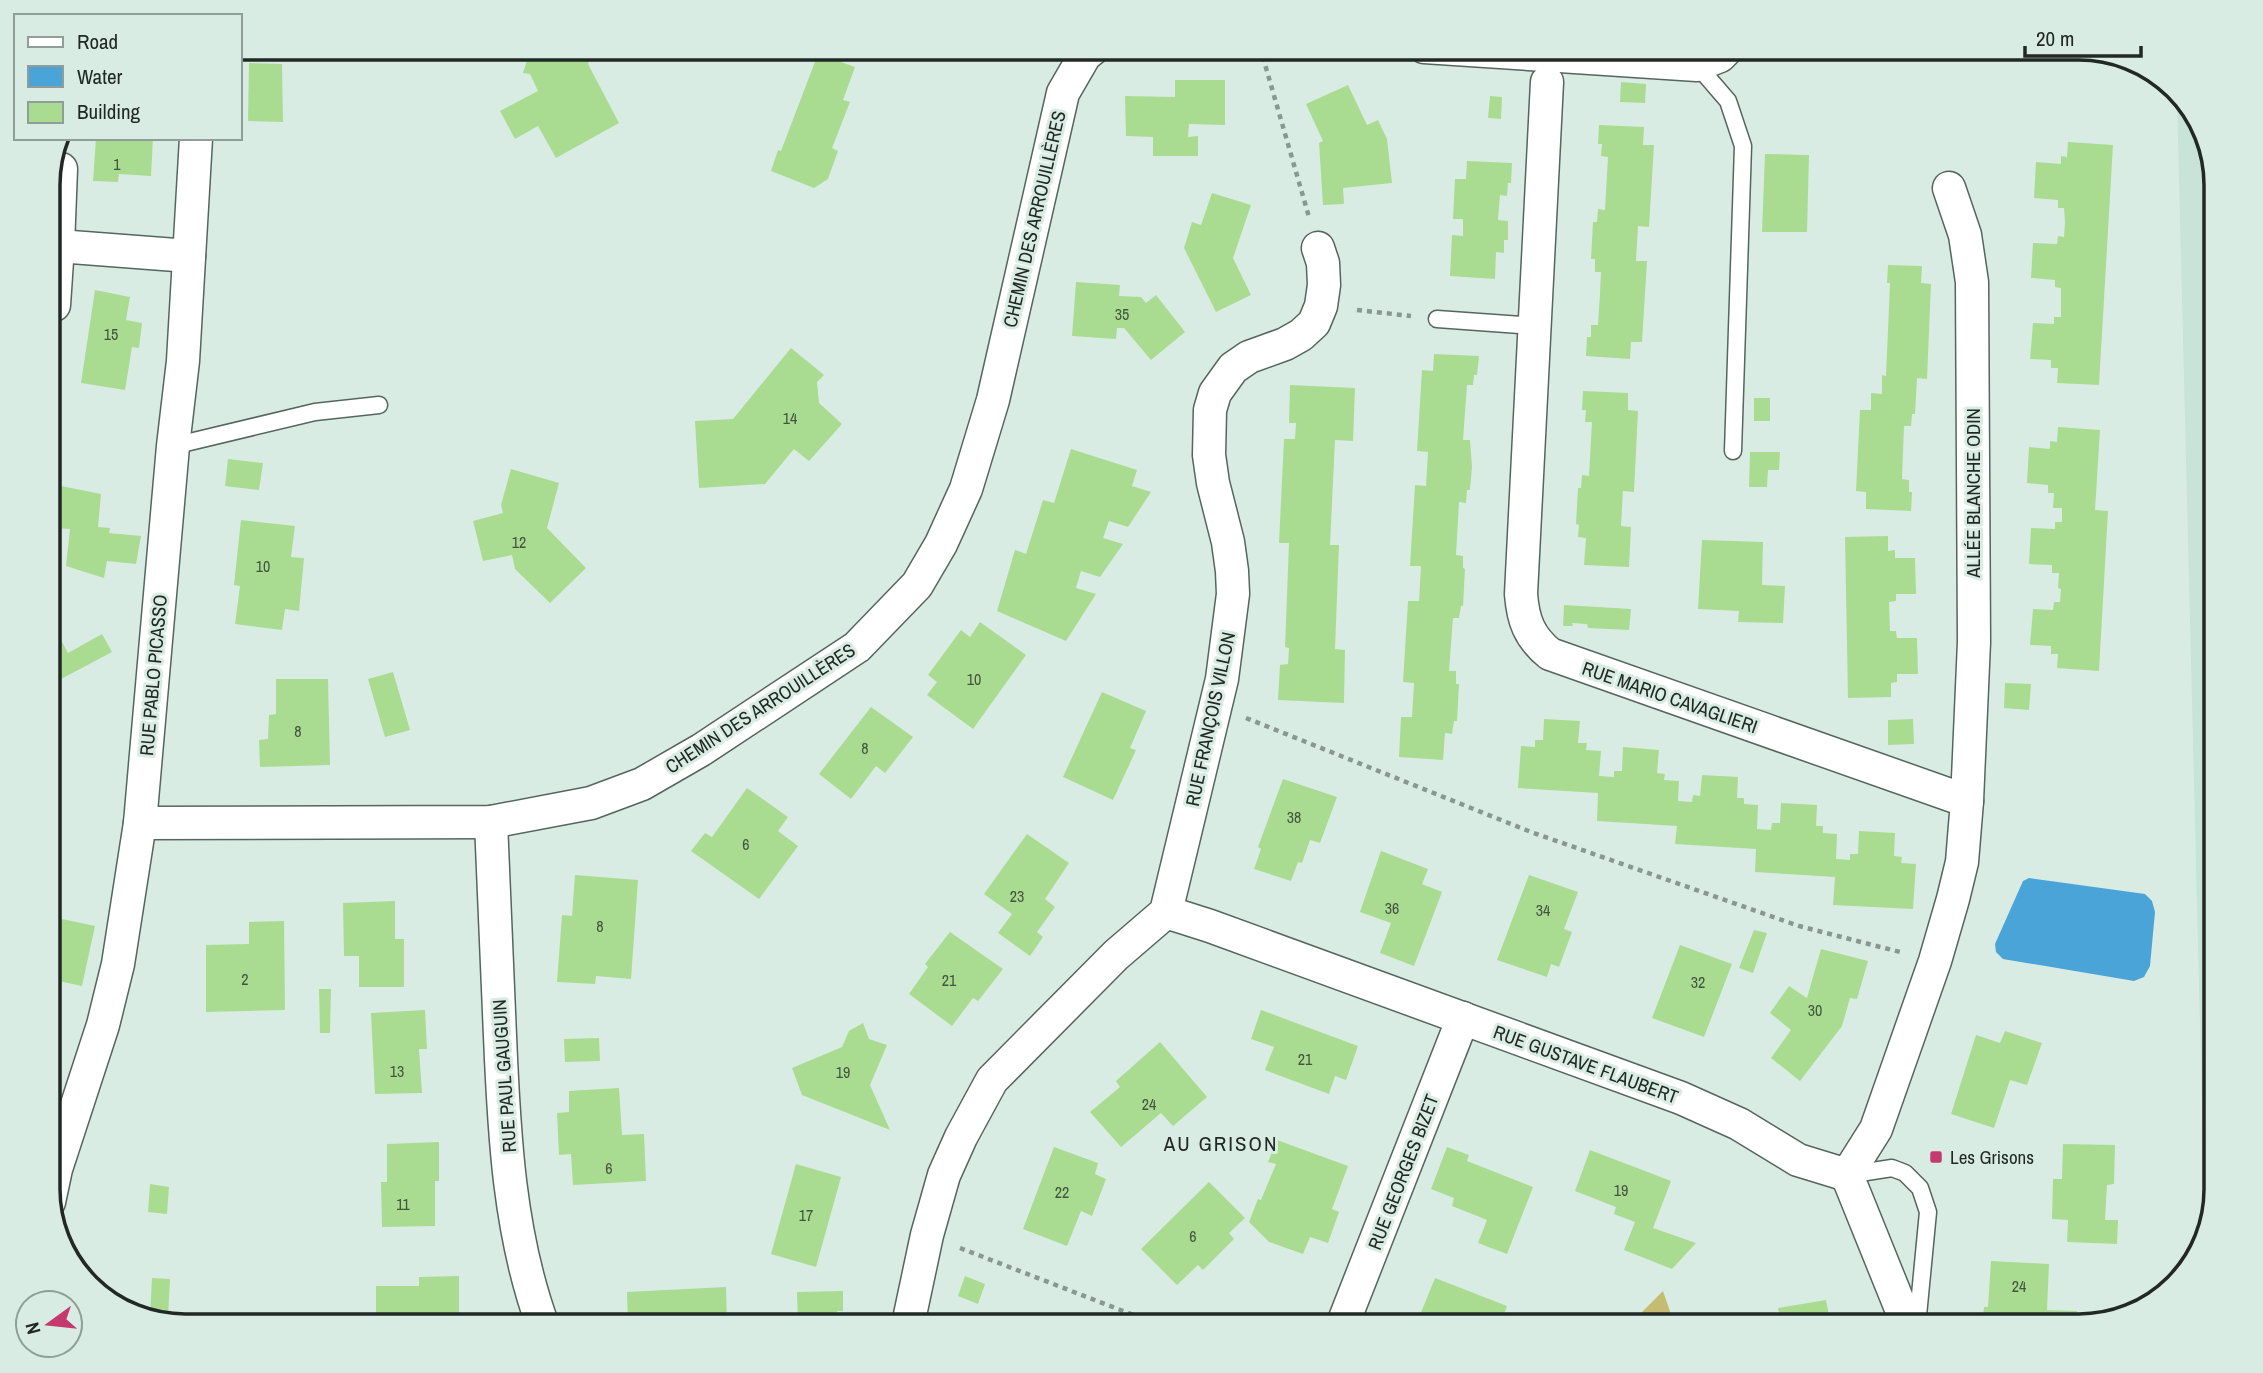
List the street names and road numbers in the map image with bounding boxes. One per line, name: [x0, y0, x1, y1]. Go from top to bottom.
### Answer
street label: CHEMIN DES ARROUILLÈRES: [996, 108, 1072, 330]
street label: ALLÉE BLANCHE ODIN: [1960, 408, 1986, 579]
street label: RUE PABLO PICASSO: [133, 593, 173, 757]
street label: RUE FRANÇOIS VILLON: [1179, 629, 1241, 809]
street label: CHEMIN DES ARROUILLÈRES: [660, 637, 860, 779]
street label: RUE MARIO CAVAGLIERI: [1579, 655, 1761, 739]
street label: RUE PAUL GAUGUIN: [486, 999, 522, 1153]
street label: RUE GUSTAVE FLAUBERT: [1490, 1018, 1682, 1110]
street label: RUE GEORGES BIZET: [1361, 1090, 1445, 1253]

